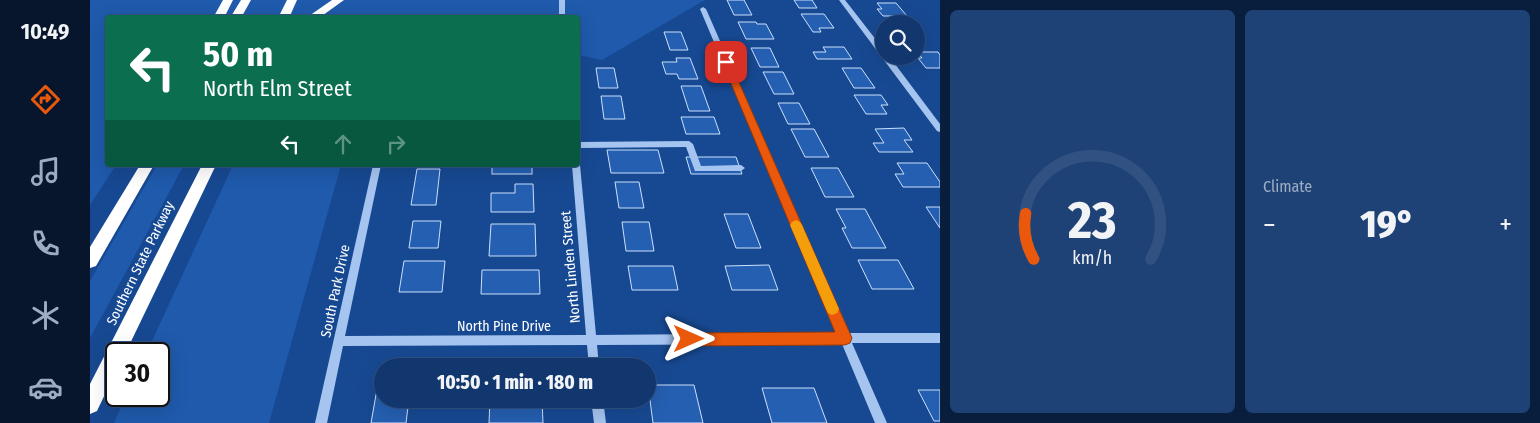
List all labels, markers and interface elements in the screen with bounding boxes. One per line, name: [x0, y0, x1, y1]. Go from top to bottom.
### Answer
map controls: [875, 15, 925, 65]
button: search: [875, 15, 925, 65]
text: 10:49: [21, 18, 69, 45]
text: 50 m: [203, 33, 273, 75]
icon: left: [120, 35, 185, 100]
pin: [705, 41, 747, 83]
icon: arrive: [712, 48, 740, 76]
text: North Elm Street: [203, 75, 352, 102]
icon: directions: [28, 82, 63, 117]
icon: left: [276, 130, 304, 158]
icon: ahead: [329, 130, 357, 158]
icon: right: [382, 130, 410, 158]
icon: music: [28, 154, 63, 189]
text: Climate: [1263, 177, 1312, 196]
text: 23: [1067, 189, 1117, 252]
street label: Southern State Parkway: [103, 198, 178, 328]
text: 19°: [1360, 201, 1415, 247]
text: −: [1263, 208, 1276, 241]
text: +: [1499, 208, 1512, 241]
street label: North Linden Street: [557, 210, 584, 324]
icon: phone: [28, 226, 63, 261]
street label: South Park Drive: [317, 243, 354, 339]
text: km/h: [1073, 247, 1112, 269]
icon: climate: [28, 298, 63, 333]
position arrow: [662, 312, 714, 364]
street label: North Pine Drive: [457, 318, 551, 335]
speed limit sign: 30: [105, 342, 170, 407]
icon: car: [28, 370, 63, 405]
text: 10:50 · 1 min · 180 m: [437, 371, 593, 394]

